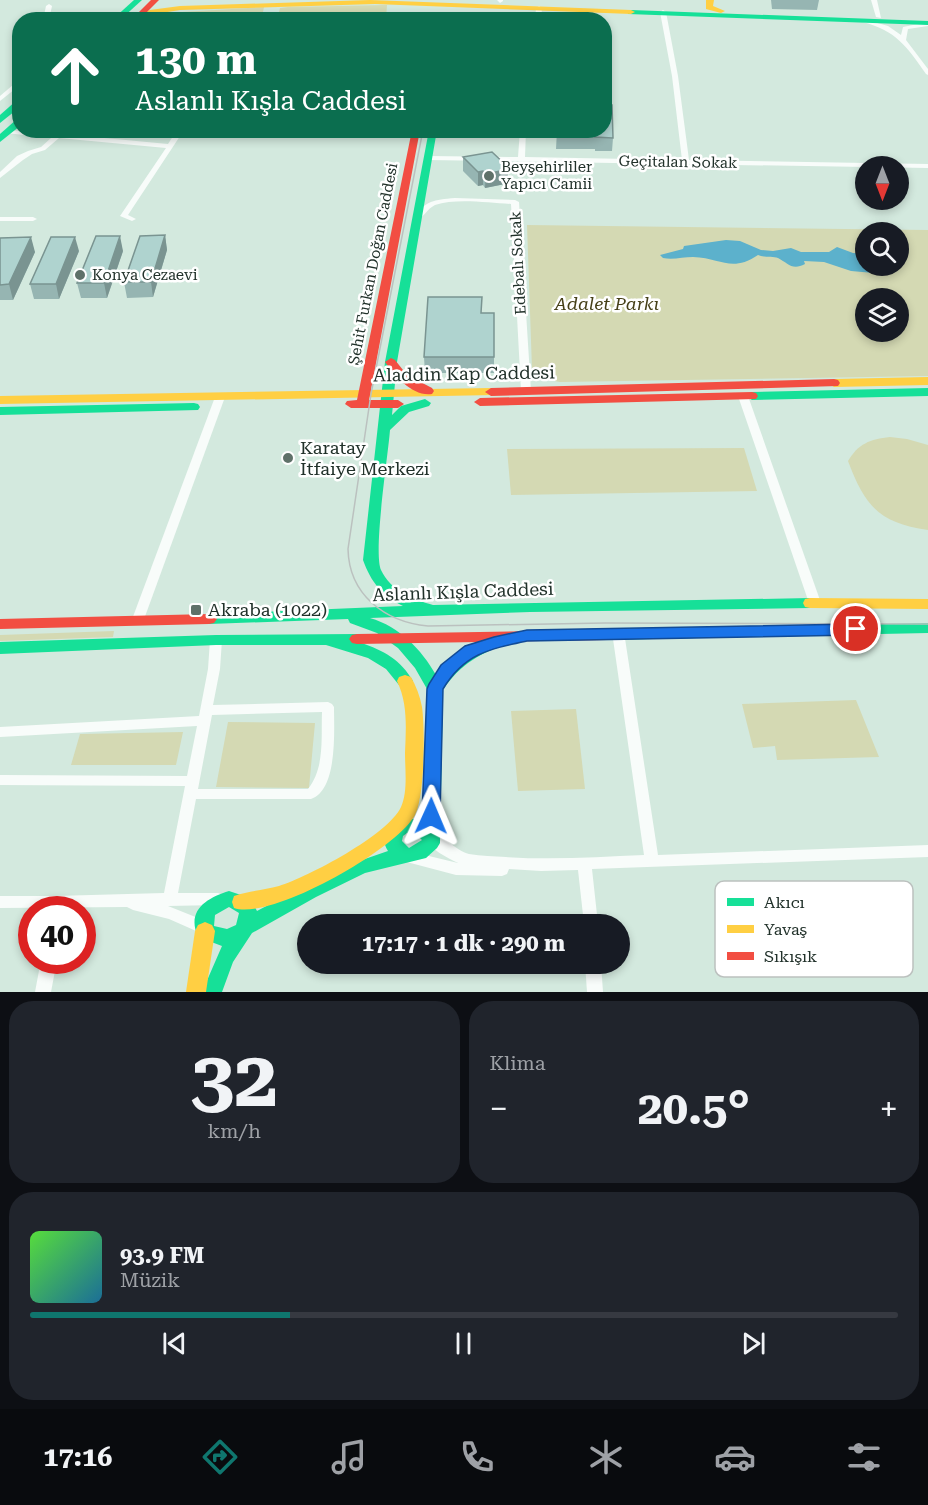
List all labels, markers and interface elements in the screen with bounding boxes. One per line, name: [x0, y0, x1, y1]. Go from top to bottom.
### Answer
text: 130 m: [135, 35, 257, 84]
icon: ahead: [36, 36, 114, 114]
text: Aslanlı Kışla Caddesi: [135, 85, 406, 117]
street label: Geçitalan Sokak: [618, 152, 738, 172]
north arrow: [855, 156, 909, 210]
map controls: [855, 156, 909, 342]
place label: Beyşehirliler Yapıcı Camii: [501, 158, 592, 193]
street label: Şehit Furkan Doğan Caddesi: [345, 161, 401, 367]
marker: Beyşehirliler Yapıcı Camii: [482, 169, 496, 183]
street label: Edebalı Sokak: [506, 210, 530, 315]
button: search: [855, 222, 909, 276]
place label: Konya Cezaevi: [92, 266, 198, 284]
marker: Konya Cezaevi: [73, 268, 87, 282]
button: layers: [855, 288, 909, 342]
park label: Adalet Parkı: [554, 293, 660, 314]
street label: Aladdin Kap Caddesi: [373, 361, 555, 386]
place label: Karatay İtfaiye Merkezi: [300, 437, 430, 479]
marker: Karatay İtfaiye Merkezi: [281, 451, 295, 465]
street label: Aslanlı Kışla Caddesi: [372, 578, 554, 605]
place label: Akraba (1022): [208, 599, 327, 620]
marker: Akraba (1022): [189, 603, 203, 617]
pin: [830, 603, 881, 654]
icon: arrive: [839, 612, 872, 645]
position arrow: [399, 784, 463, 848]
legend: [715, 881, 913, 977]
text: Akıcı: [764, 893, 805, 912]
speed limit sign: 40: [18, 896, 96, 974]
text: Yavaş: [764, 920, 808, 939]
text: 17:17 · 1 dk · 290 m: [362, 931, 565, 956]
text: Sıkışık: [764, 947, 817, 966]
text: 32: [191, 1034, 278, 1125]
text: Klima: [490, 1051, 546, 1075]
text: 20.5°: [638, 1082, 750, 1135]
text: −: [490, 1089, 508, 1128]
text: +: [880, 1089, 898, 1128]
text: km/h: [207, 1119, 261, 1143]
text: 93.9 FM: [120, 1243, 204, 1268]
text: Müzik: [120, 1268, 180, 1292]
icon: previous: [158, 1327, 191, 1360]
icon: pause: [447, 1327, 480, 1360]
icon: next: [737, 1327, 770, 1360]
icon: directions: [199, 1436, 241, 1478]
icon: music: [328, 1436, 370, 1478]
icon: phone: [456, 1436, 498, 1478]
icon: climate: [585, 1436, 627, 1478]
icon: car: [714, 1436, 756, 1478]
icon: filters: [843, 1436, 885, 1478]
text: 17:16: [43, 1441, 112, 1473]

